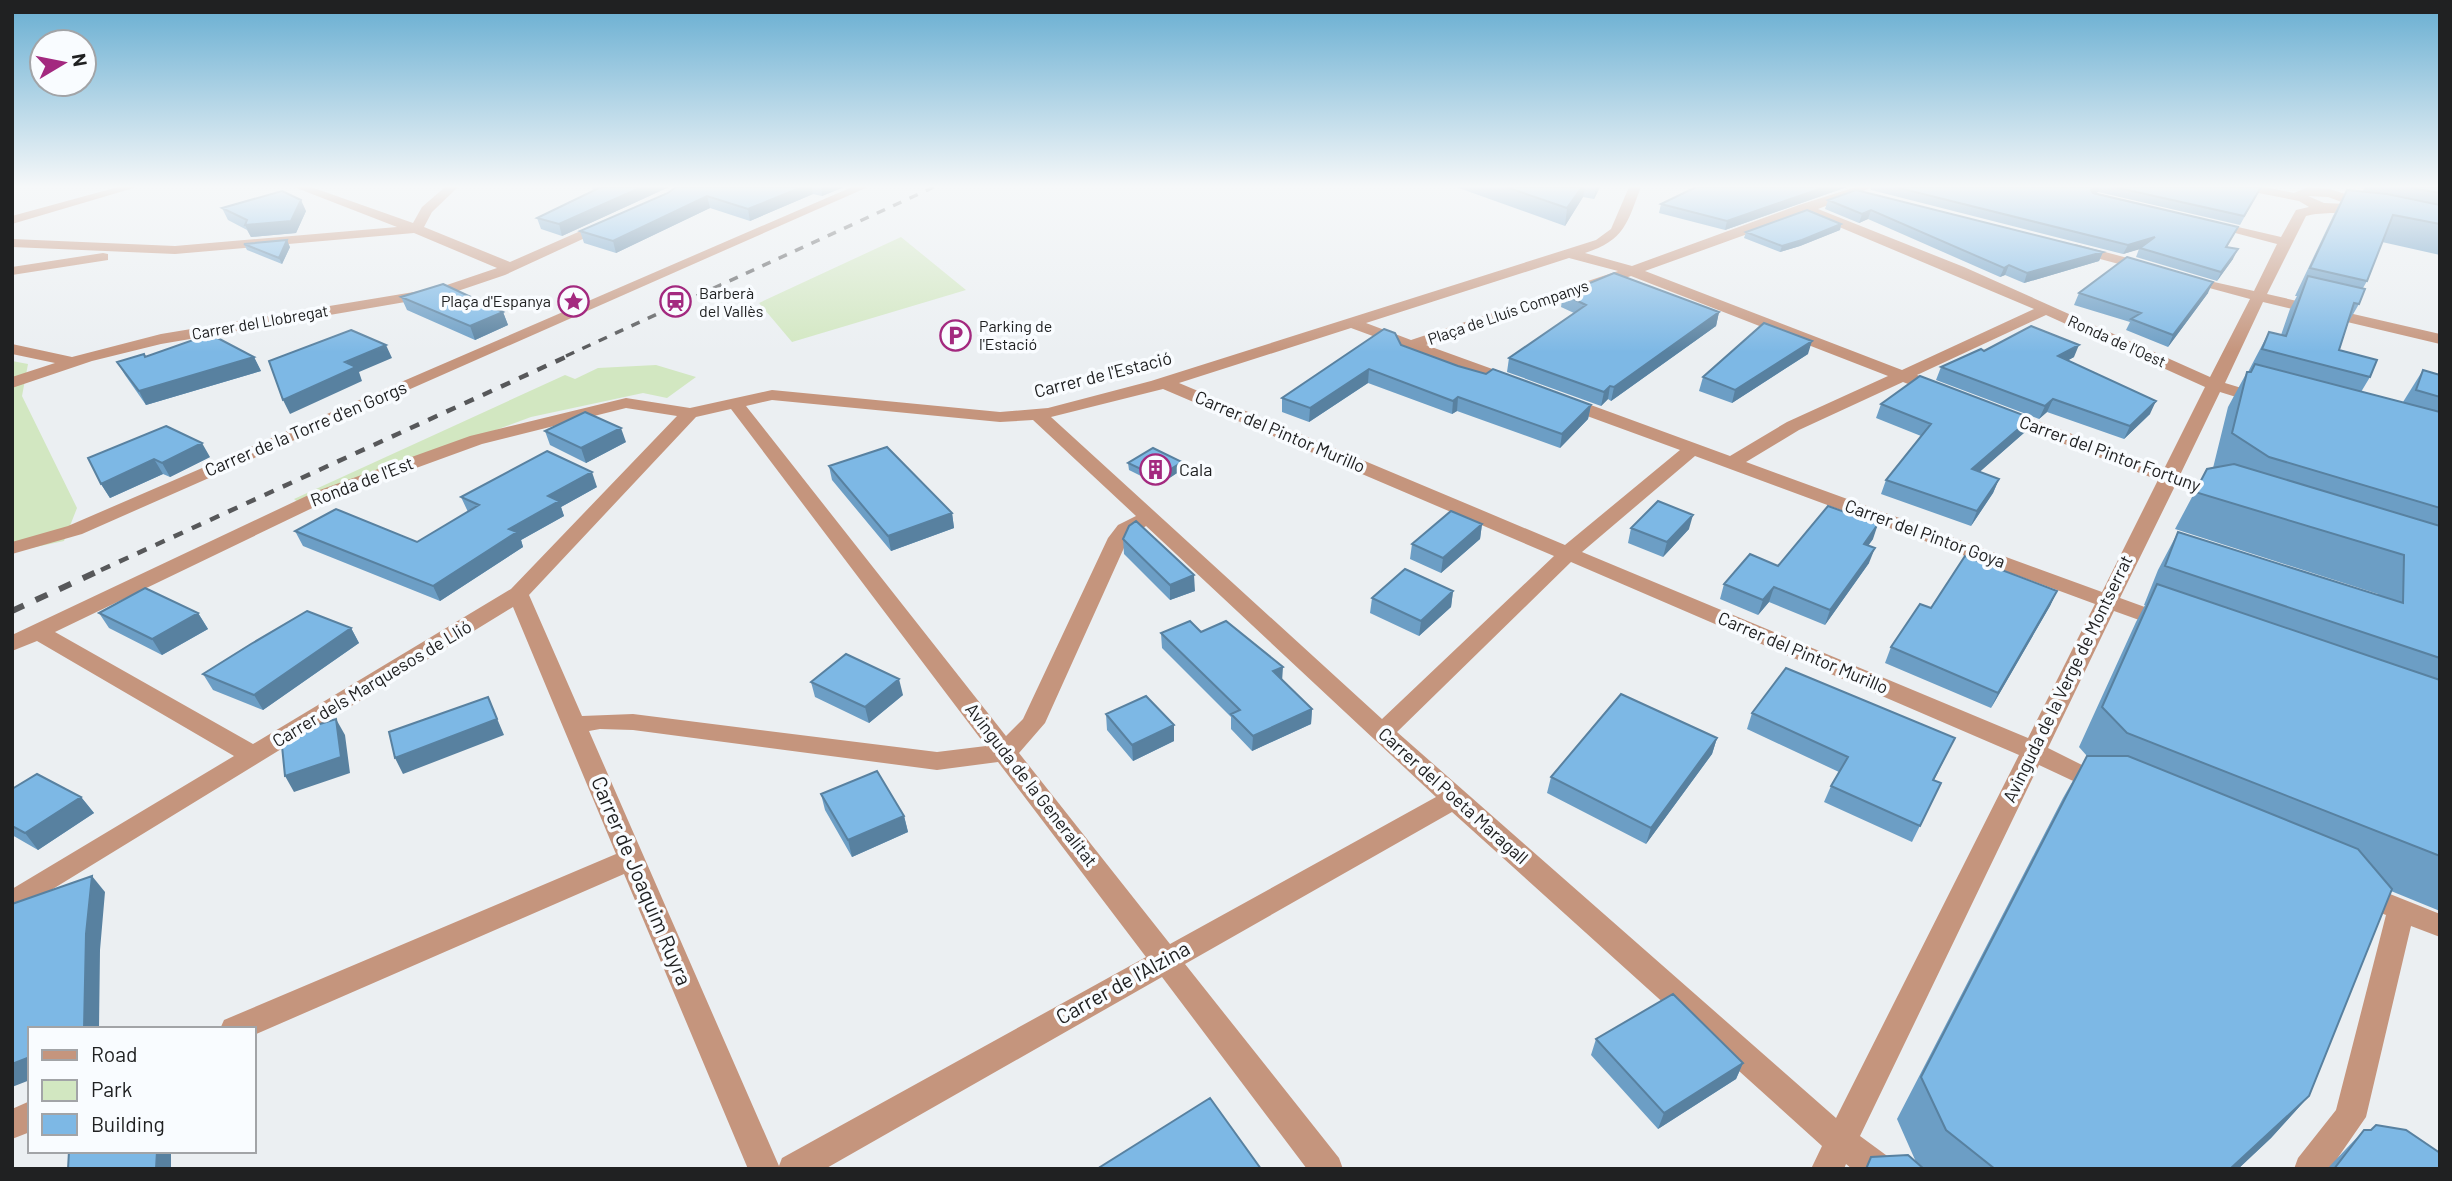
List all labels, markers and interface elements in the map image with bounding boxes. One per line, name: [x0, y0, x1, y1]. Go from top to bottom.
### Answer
north arrow: [28, 28, 98, 98]
text: N: [68, 52, 93, 68]
street label: Plaça de Lluís Companys: [1425, 275, 1591, 348]
place label: Barberà del Vallès: [699, 283, 763, 320]
place icon: Plaça d'Espanya: [557, 284, 591, 318]
station icon: Barberà del Vallès: [659, 285, 693, 319]
place label: Plaça d'Espanya: [441, 291, 551, 310]
street label: Carrer del Llobregat: [190, 300, 330, 343]
street label: Ronda de l'Oest: [2065, 310, 2169, 371]
place label: Parking de l'Estació: [979, 316, 1052, 353]
parking icon: Parking de l'Estació: [939, 318, 973, 352]
street label: Carrer de l'Estació: [1032, 346, 1174, 402]
street label: Carrer de la Torre d'en Gorgs: [201, 376, 410, 481]
street label: Carrer del Pintor Murillo: [1192, 385, 1369, 477]
street label: Carrer del Pintor Fortuny: [2017, 410, 2204, 496]
street label: Ronda de l'Est: [307, 451, 416, 511]
building icon: Cala: [1139, 453, 1173, 487]
place label: Cala: [1179, 458, 1212, 480]
street label: Carrer del Pintor Goya: [1842, 494, 2008, 572]
street label: Avinguda de la Verge de Montserrat: [1997, 551, 2137, 806]
street label: Carrer del Pintor Murillo: [1715, 606, 1892, 698]
street label: Carrer dels Marquesos de Llió: [268, 615, 475, 751]
street label: Avinguda de la Generalitat: [961, 698, 1103, 871]
street label: Carrer del Poeta Maragall: [1374, 722, 1533, 868]
street label: Carrer de Joaquim Ruyra: [587, 772, 698, 989]
street label: Carrer de l'Alzina: [1051, 935, 1194, 1029]
legend: [28, 1027, 256, 1153]
text: Road: [91, 1041, 137, 1066]
text: Park: [91, 1076, 132, 1101]
text: Building: [91, 1111, 165, 1136]

